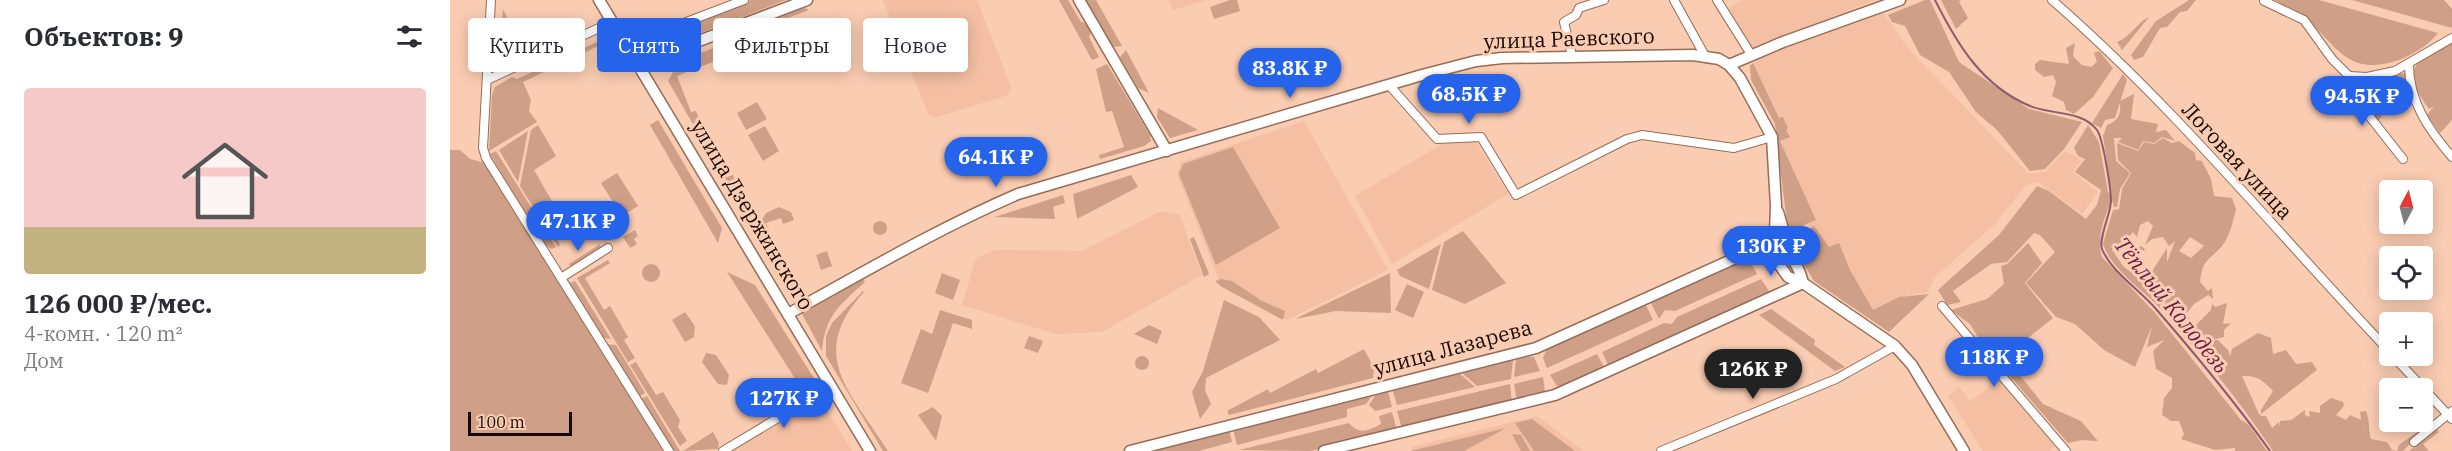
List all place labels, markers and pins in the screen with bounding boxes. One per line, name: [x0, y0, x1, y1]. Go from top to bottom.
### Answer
pin: 83.8K ₽: [1235, 48, 1345, 99]
pin: 68.5K ₽: [1414, 74, 1524, 125]
pin: 94.5K ₽: [2307, 76, 2417, 127]
pin: 64.1K ₽: [941, 137, 1051, 188]
pin: 47.1K ₽: [523, 201, 633, 252]
pin: 130K ₽: [1722, 226, 1820, 277]
pin: 118K ₽: [1945, 337, 2043, 388]
pin: 126K ₽: [1704, 349, 1802, 400]
pin: 127K ₽: [735, 378, 833, 429]

